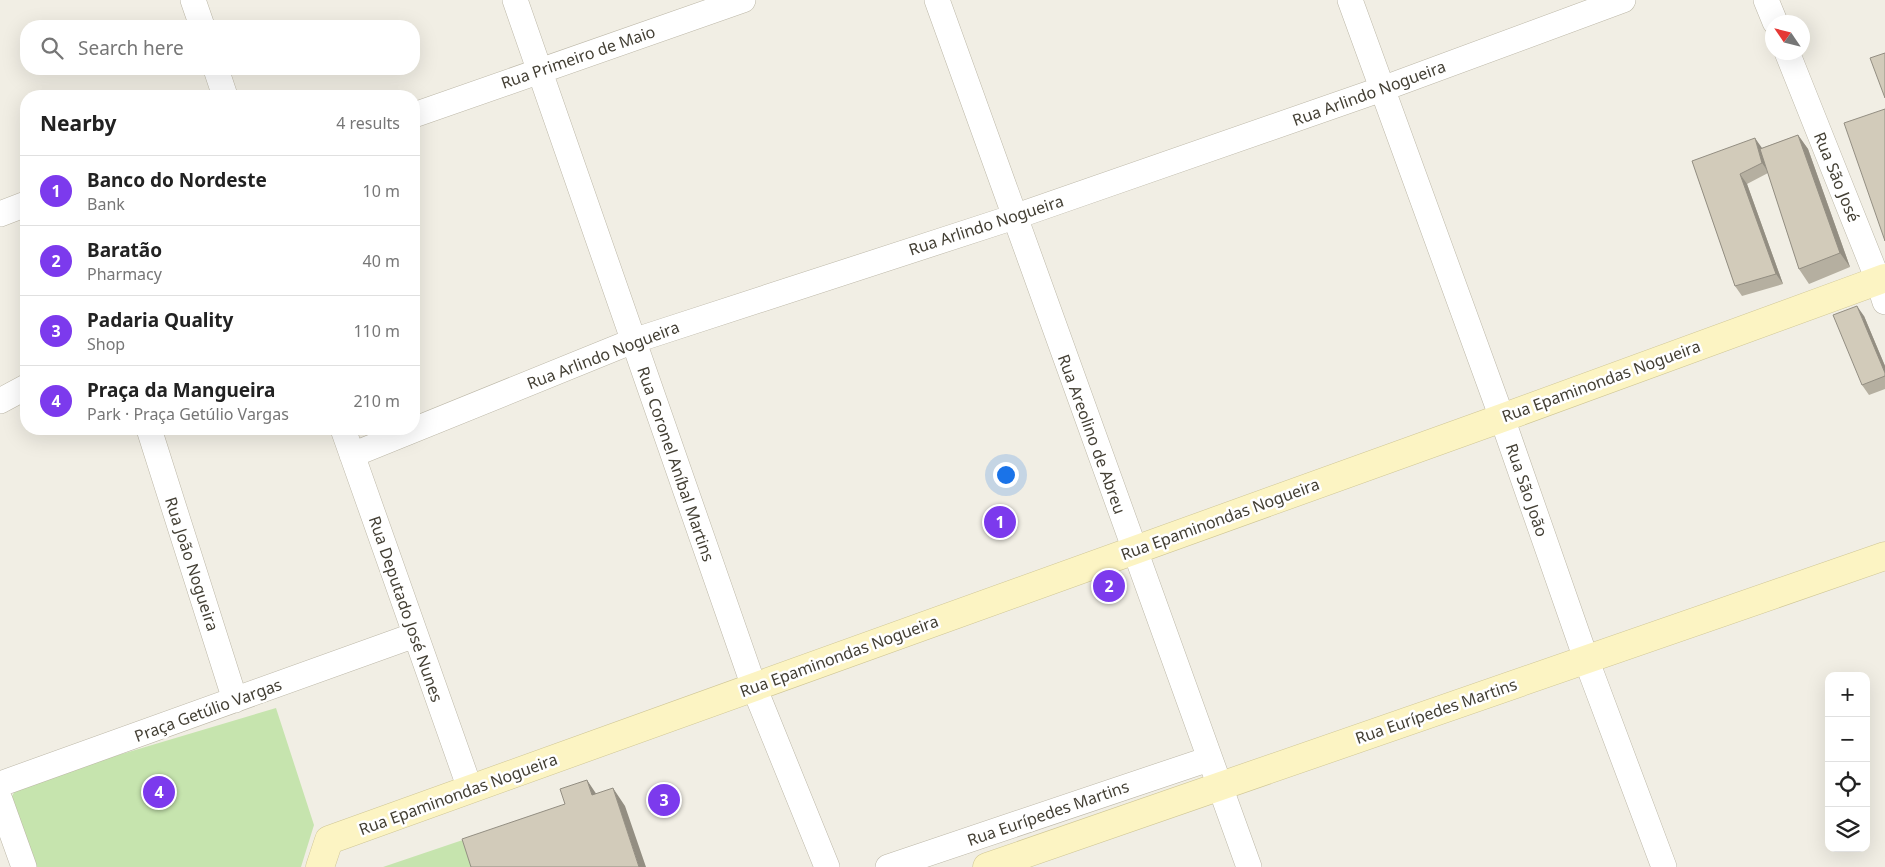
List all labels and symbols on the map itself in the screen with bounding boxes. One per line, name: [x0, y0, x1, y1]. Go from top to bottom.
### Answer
north arrow: [1765, 15, 1810, 60]
street label: Rua Primeiro de Maio: [498, 20, 658, 94]
street label: Rua Arlindo Nogueira: [1289, 55, 1449, 131]
street label: Rua São José: [1809, 129, 1865, 225]
street label: Rua Arlindo Nogueira: [906, 190, 1066, 260]
street label: Rua Arlindo Nogueira: [524, 316, 682, 394]
street label: Rua Epaminondas Nogueira: [1499, 335, 1703, 427]
street label: Rua Areolino de Abreu: [1053, 351, 1131, 517]
street label: Rua Coronel Aníbal Martins: [632, 364, 720, 564]
street label: Rua São João: [1501, 440, 1553, 540]
your location: [993, 462, 1019, 488]
street label: Rua Epaminondas Nogueira: [1118, 473, 1322, 565]
street label: Rua João Nogueira: [160, 494, 224, 634]
pin: 1: [984, 503, 1016, 541]
street label: Rua Deputado José Nunes: [364, 513, 448, 705]
pin: 2: [1093, 567, 1125, 605]
street label: Rua Epaminondas Nogueira: [737, 610, 941, 702]
street label: Praça Getúlio Vargas: [131, 673, 285, 747]
street label: Rua Eurípedes Martins: [1352, 673, 1520, 749]
street label: Rua Epaminondas Nogueira: [356, 748, 560, 840]
pin: 4: [143, 773, 175, 811]
street label: Rua Eurípedes Martins: [964, 775, 1132, 851]
pin: 3: [648, 781, 680, 819]

